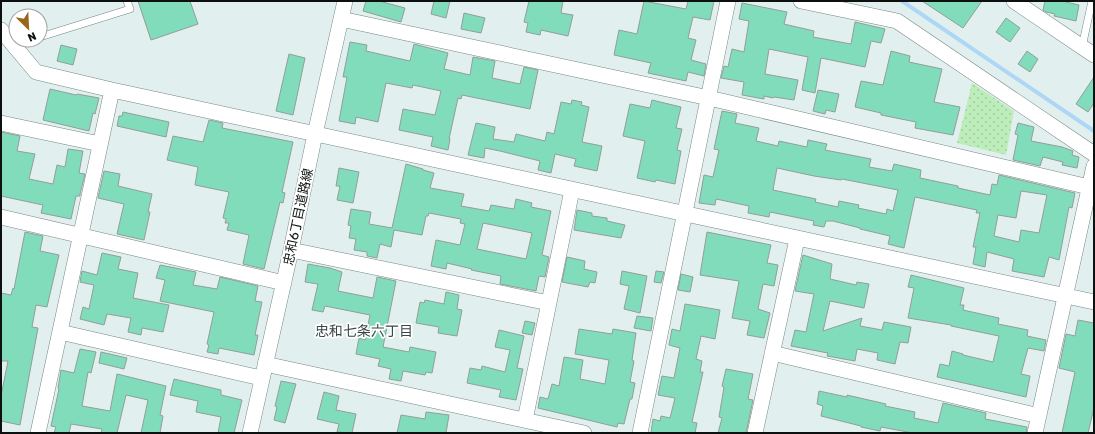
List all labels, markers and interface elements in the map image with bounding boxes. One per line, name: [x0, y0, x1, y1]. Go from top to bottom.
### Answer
north arrow: [8, 8, 48, 48]
text: N: [26, 29, 38, 44]
street label: 忠和6丁目道路線: [280, 167, 316, 267]
district label: 忠和七条六丁目: [315, 323, 413, 340]

